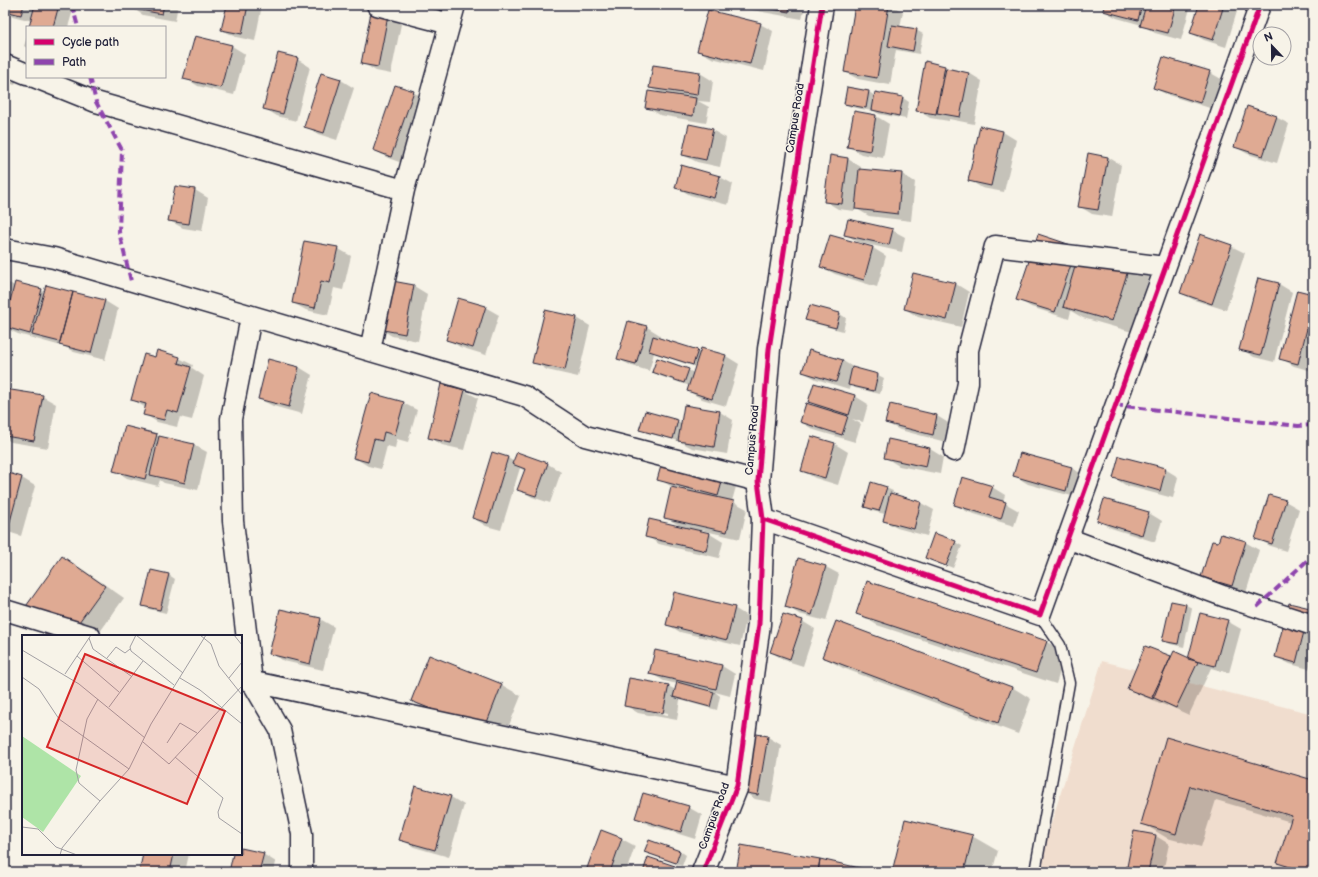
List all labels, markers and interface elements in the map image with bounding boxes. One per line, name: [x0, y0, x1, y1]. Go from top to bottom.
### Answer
legend: [26, 26, 166, 78]
north arrow: [1252, 26, 1292, 66]
text: N: [1262, 30, 1275, 45]
text: Cycle path: [62, 35, 119, 50]
text: Path: [62, 55, 87, 70]
street label: Campus Road: [783, 82, 807, 154]
street label: Campus Road: [742, 404, 762, 476]
inset map: [22, 635, 242, 855]
street label: Campus Road: [696, 781, 732, 851]

